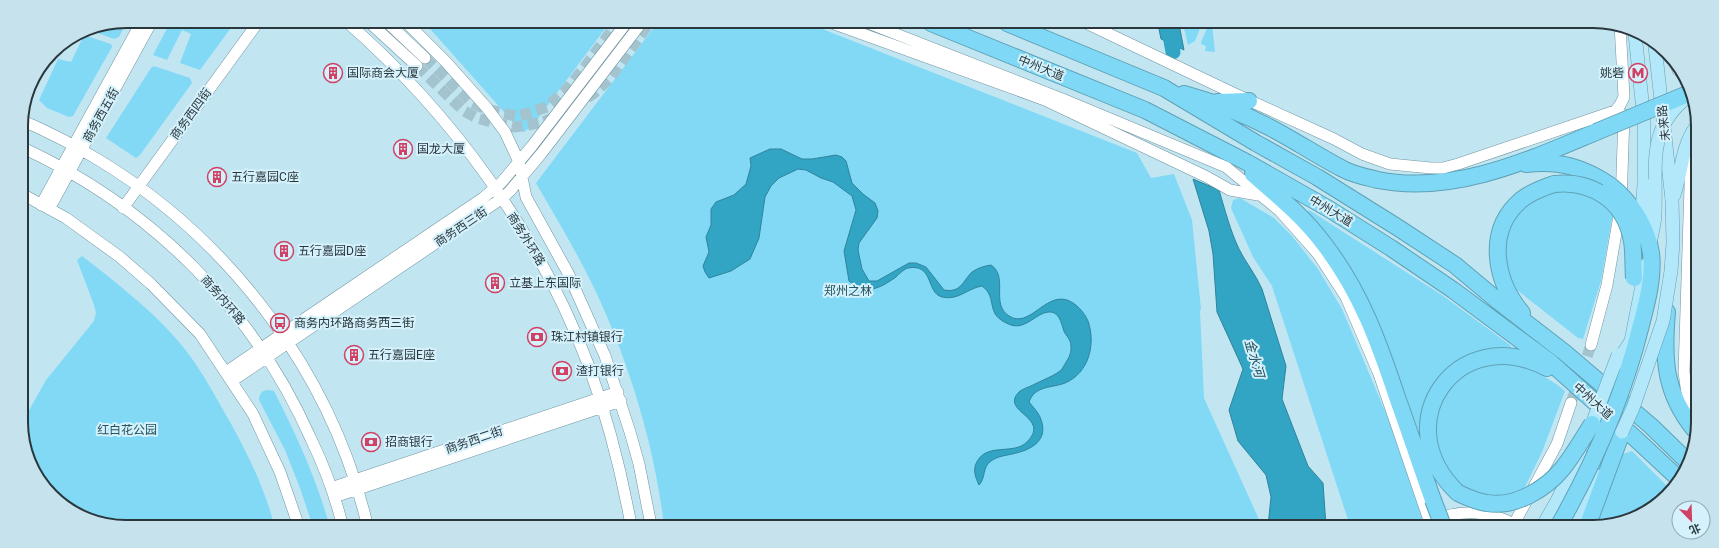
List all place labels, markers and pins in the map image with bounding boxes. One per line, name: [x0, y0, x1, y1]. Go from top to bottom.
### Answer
building icon: 国际商会大厦: [322, 62, 344, 84]
metro station icon: 姚砦: [1627, 62, 1649, 84]
place label: 国际商会大厦: [347, 66, 419, 80]
place label: 姚砦: [1600, 66, 1624, 80]
building icon: 国龙大厦: [392, 138, 414, 160]
place label: 国龙大厦: [417, 142, 465, 156]
building icon: 五行嘉园C座: [206, 166, 228, 188]
place label: 五行嘉园C座: [231, 170, 299, 184]
building icon: 五行嘉园D座: [273, 240, 295, 262]
place label: 五行嘉园D座: [298, 244, 366, 258]
building icon: 立基上东国际: [484, 272, 506, 294]
place label: 立基上东国际: [509, 276, 581, 290]
bus stop icon: 商务内环路商务西三街: [269, 312, 291, 334]
place label: 商务内环路商务西三街: [294, 316, 414, 330]
bank icon: 珠江村镇银行: [526, 326, 548, 348]
place label: 珠江村镇银行: [551, 330, 623, 344]
building icon: 五行嘉园E座: [343, 344, 365, 366]
place label: 五行嘉园E座: [368, 348, 435, 362]
bank icon: 渣打银行: [551, 360, 573, 382]
place label: 渣打银行: [576, 364, 624, 378]
bank icon: 招商银行: [360, 431, 382, 453]
place label: 招商银行: [385, 435, 433, 449]

